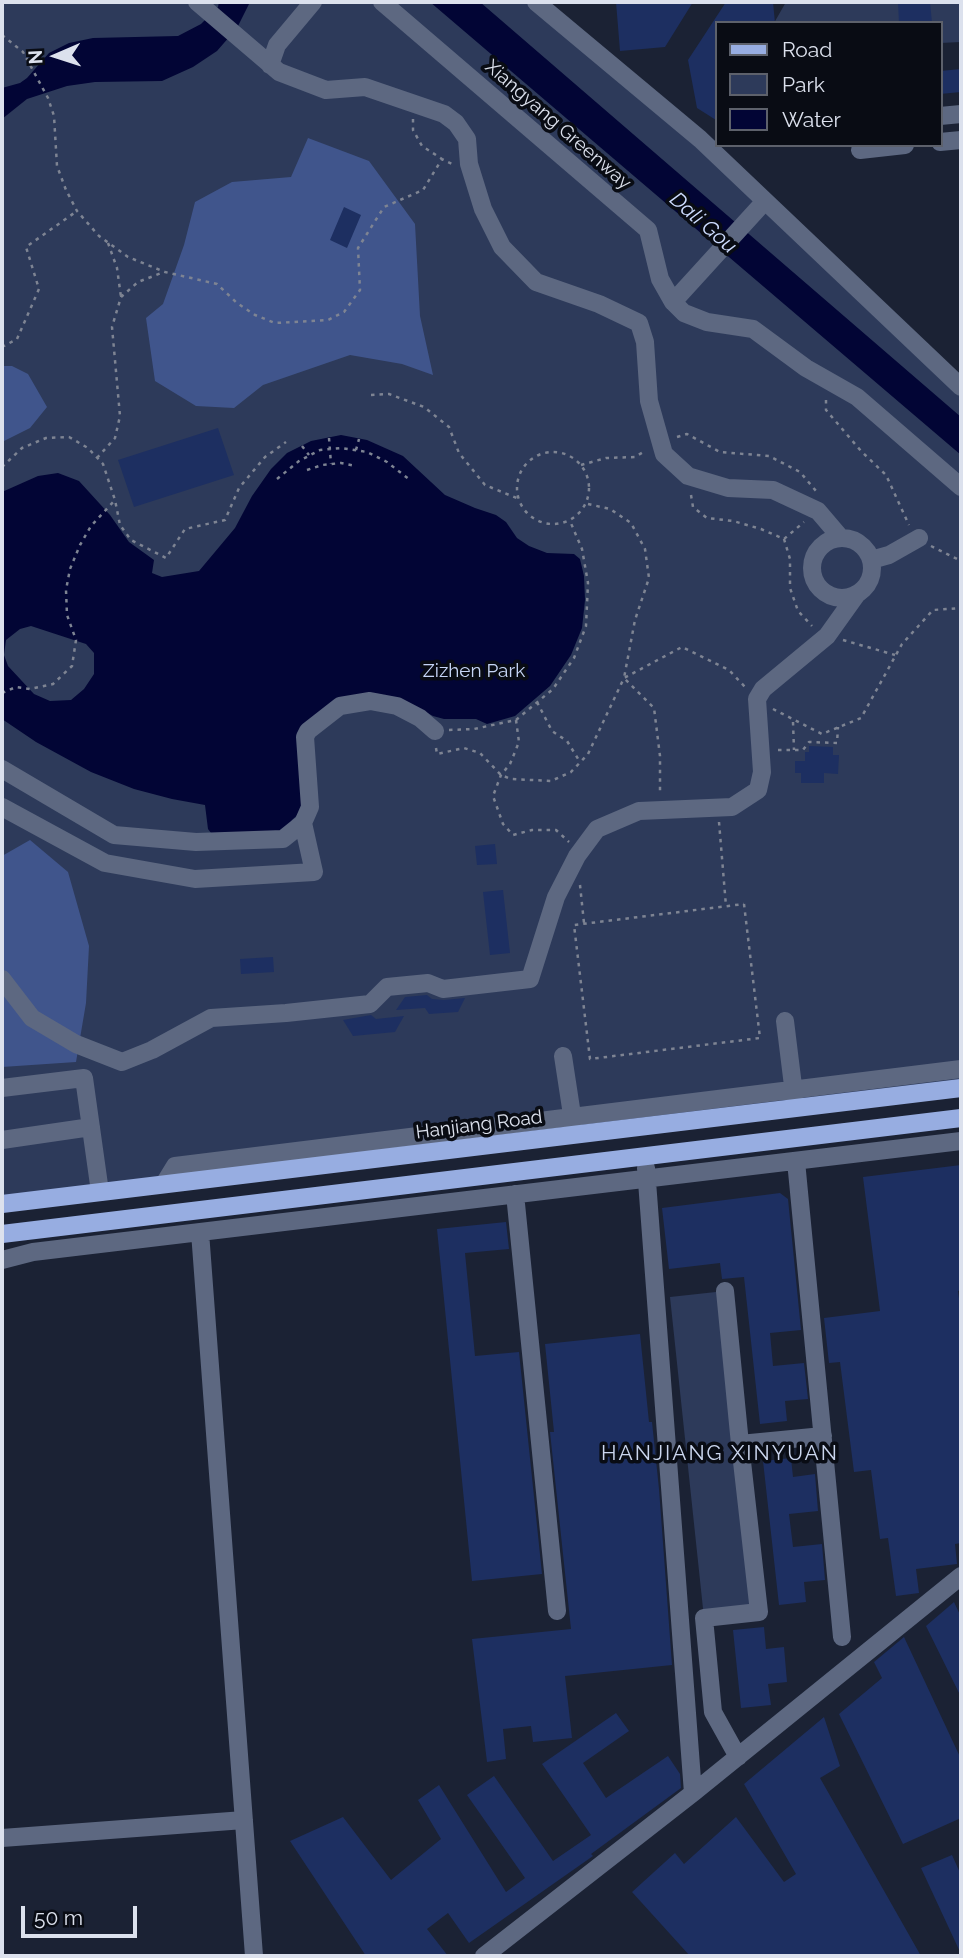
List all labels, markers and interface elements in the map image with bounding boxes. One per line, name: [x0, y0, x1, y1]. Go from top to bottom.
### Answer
north arrow: [21, 21, 91, 91]
legend: [715, 21, 942, 147]
text: Road: [782, 37, 832, 62]
text: N: [24, 49, 46, 65]
street label: Xiangyang Greenway: [480, 55, 636, 195]
text: Park: [782, 72, 825, 97]
text: Water: [782, 107, 841, 132]
water label: Dali Gou: [664, 187, 742, 259]
park label: Zizhen Park: [423, 660, 525, 682]
street label: Hanjiang Road: [414, 1106, 544, 1144]
district label: HANJIANG XINYUAN: [603, 1441, 837, 1467]
scale bar: [24, 1892, 140, 1936]
text: 50 m: [34, 1905, 83, 1930]

